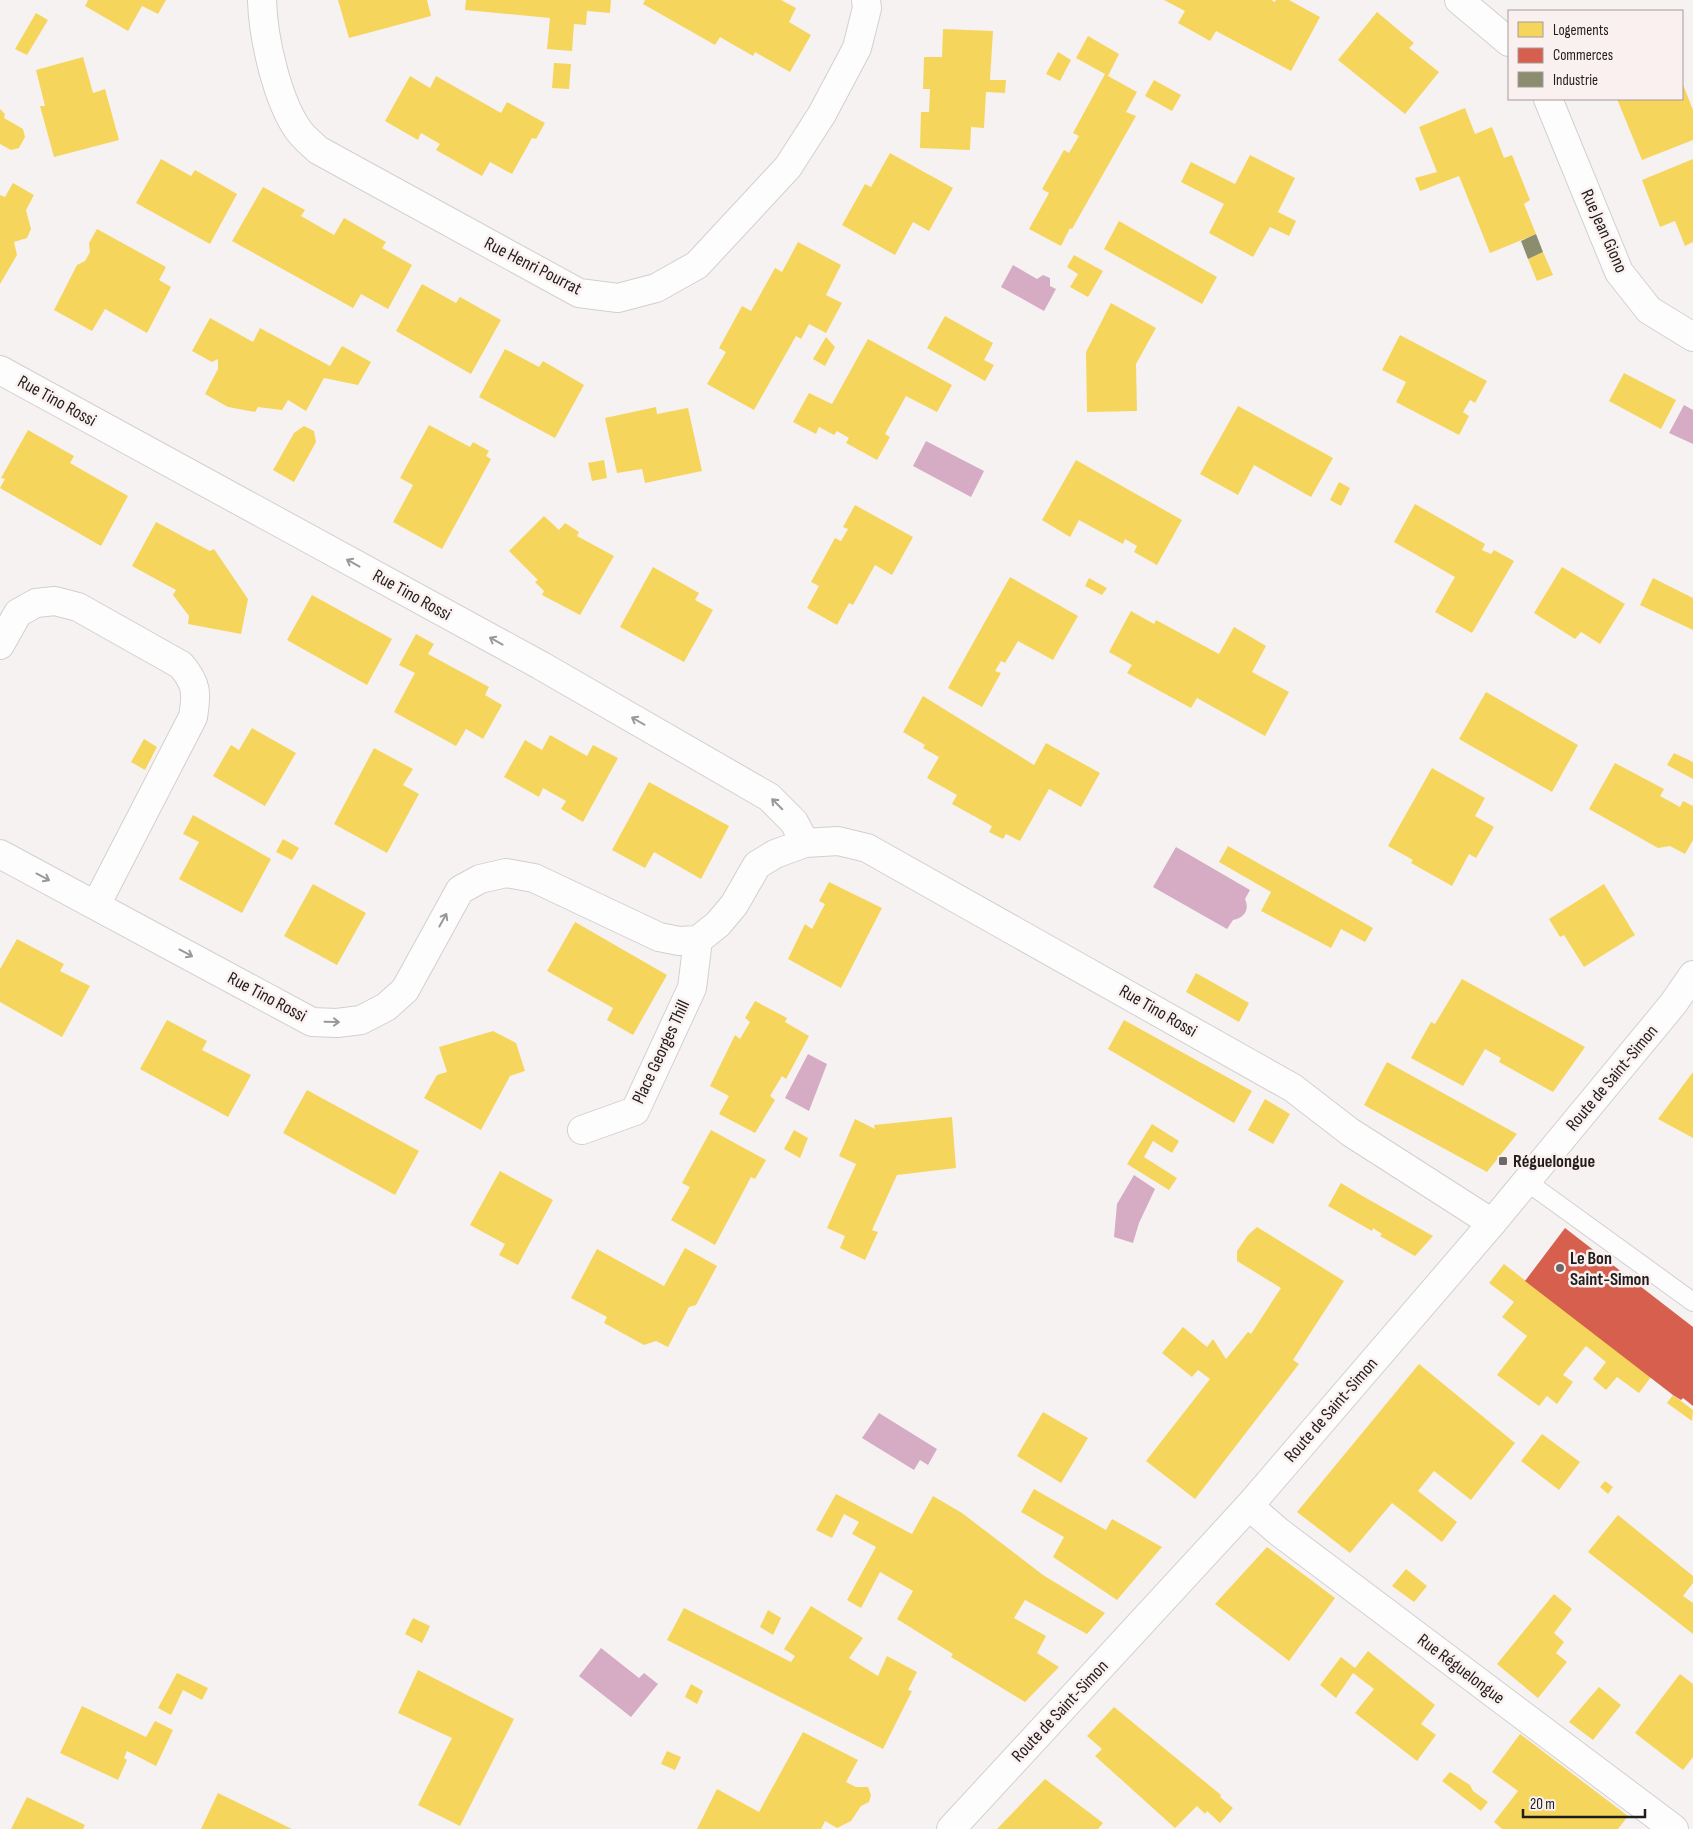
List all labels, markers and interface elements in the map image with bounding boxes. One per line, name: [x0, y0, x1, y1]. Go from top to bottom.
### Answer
legend: [1508, 10, 1683, 100]
text: Logements: [1553, 21, 1609, 40]
text: Commerces: [1553, 46, 1613, 65]
text: Industrie: [1553, 71, 1598, 90]
street label: Rue Jean Giono: [1576, 186, 1632, 276]
street label: Rue Henri Pourrat: [481, 232, 586, 300]
street label: Rue Tino Rossi: [14, 371, 100, 431]
one-way arrow: [347, 558, 361, 568]
street label: Rue Tino Rossi: [369, 565, 455, 625]
one-way arrow: [489, 636, 504, 646]
one-way arrow: [631, 716, 645, 726]
one-way arrow: [771, 798, 783, 811]
one-way arrow: [35, 873, 50, 882]
one-way arrow: [438, 913, 448, 928]
one-way arrow: [179, 949, 193, 959]
street label: Rue Tino Rossi: [224, 967, 310, 1027]
street label: Rue Tino Rossi: [1115, 980, 1201, 1042]
street label: Place Georges Thill: [628, 997, 694, 1107]
one-way arrow: [323, 1017, 339, 1027]
street label: Route de Saint-Simon: [1562, 1021, 1662, 1135]
place label: Réguelongue: [1513, 1151, 1595, 1172]
marker: Réguelongue: [1497, 1155, 1509, 1167]
place label: Le Bon Saint-Simon: [1570, 1248, 1649, 1290]
marker: Le Bon Saint-Simon: [1554, 1262, 1566, 1274]
street label: Route de Saint-Simon: [1280, 1353, 1382, 1467]
street label: Rue Réguelongue: [1413, 1629, 1509, 1709]
street label: Route de Saint-Simon: [1007, 1656, 1113, 1766]
scale bar: [1523, 1786, 1646, 1818]
text: 20 m: [1530, 1795, 1555, 1814]

